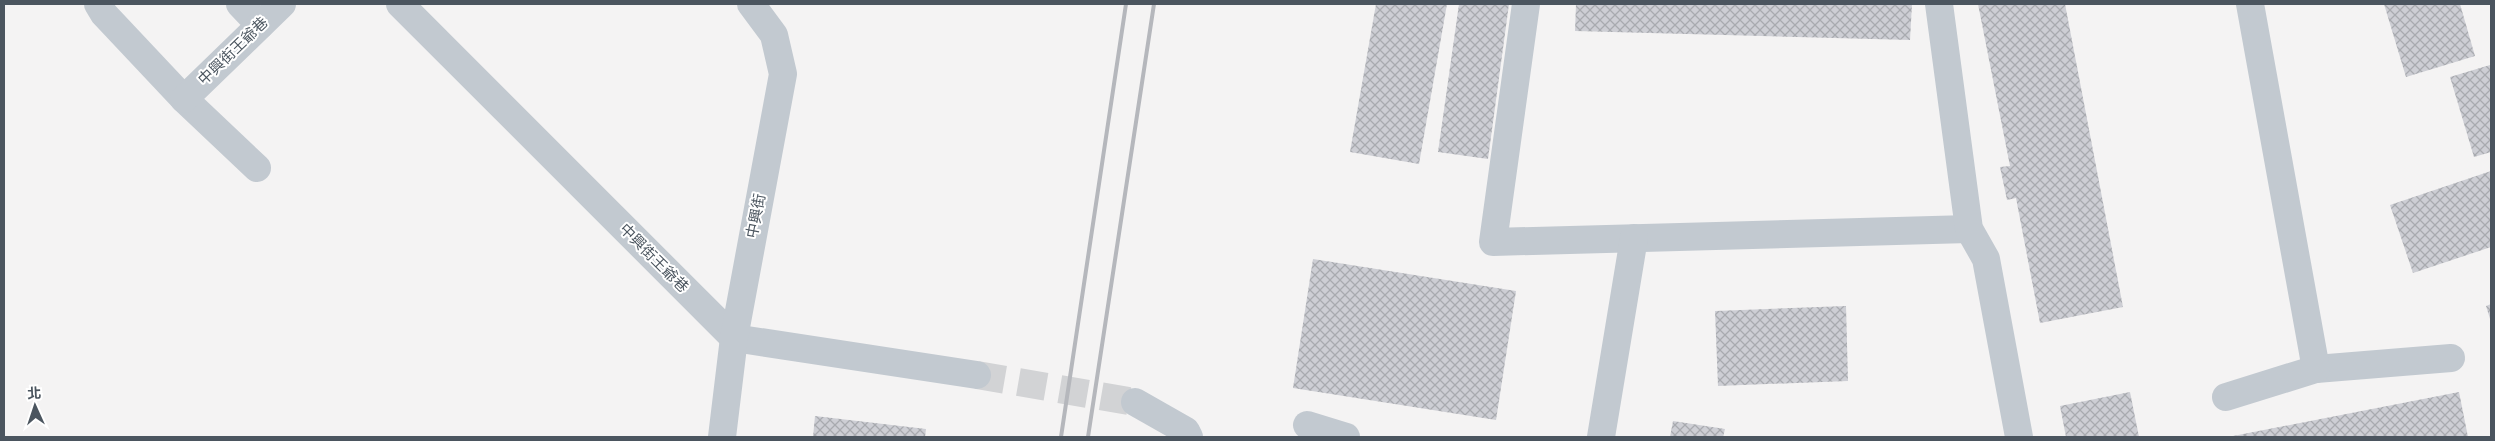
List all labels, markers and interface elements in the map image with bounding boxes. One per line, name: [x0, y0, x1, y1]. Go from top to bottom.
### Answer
street label: 中興街王爺巷: [194, 13, 272, 89]
street label: 中興街: [742, 192, 769, 240]
street label: 中興街王爺巷: [616, 219, 693, 296]
north arrow: [10, 381, 60, 431]
text: 北: [27, 384, 42, 402]

